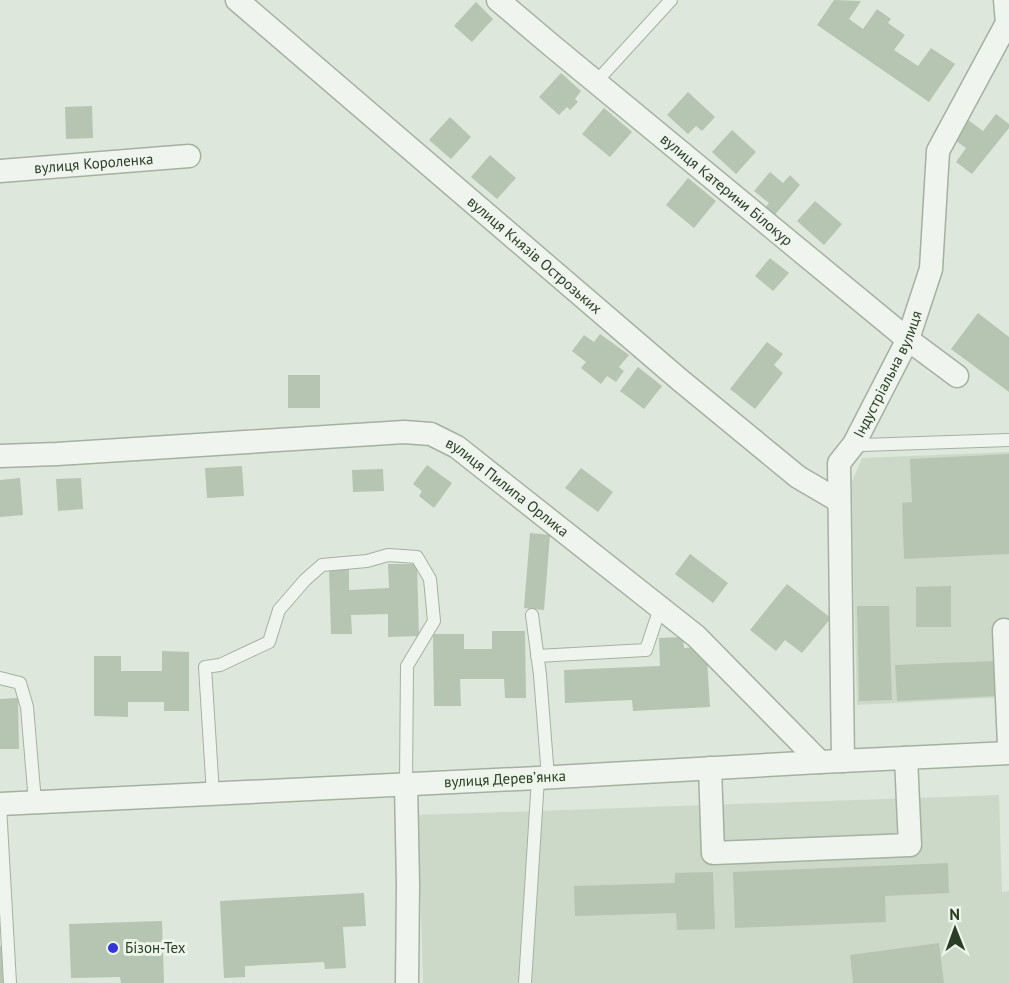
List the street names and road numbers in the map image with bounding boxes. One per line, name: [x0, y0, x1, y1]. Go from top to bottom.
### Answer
street label: вулиця Катерини Білокур: [657, 129, 797, 250]
street label: вулиця Короленка: [33, 149, 154, 177]
street label: вулиця Князів Острозьких: [464, 192, 606, 318]
street label: Індустріальна вулиця: [849, 308, 926, 441]
street label: вулиця Пилипа Орлика: [443, 433, 573, 541]
street label: вулиця Деревʼянка: [443, 766, 567, 791]

